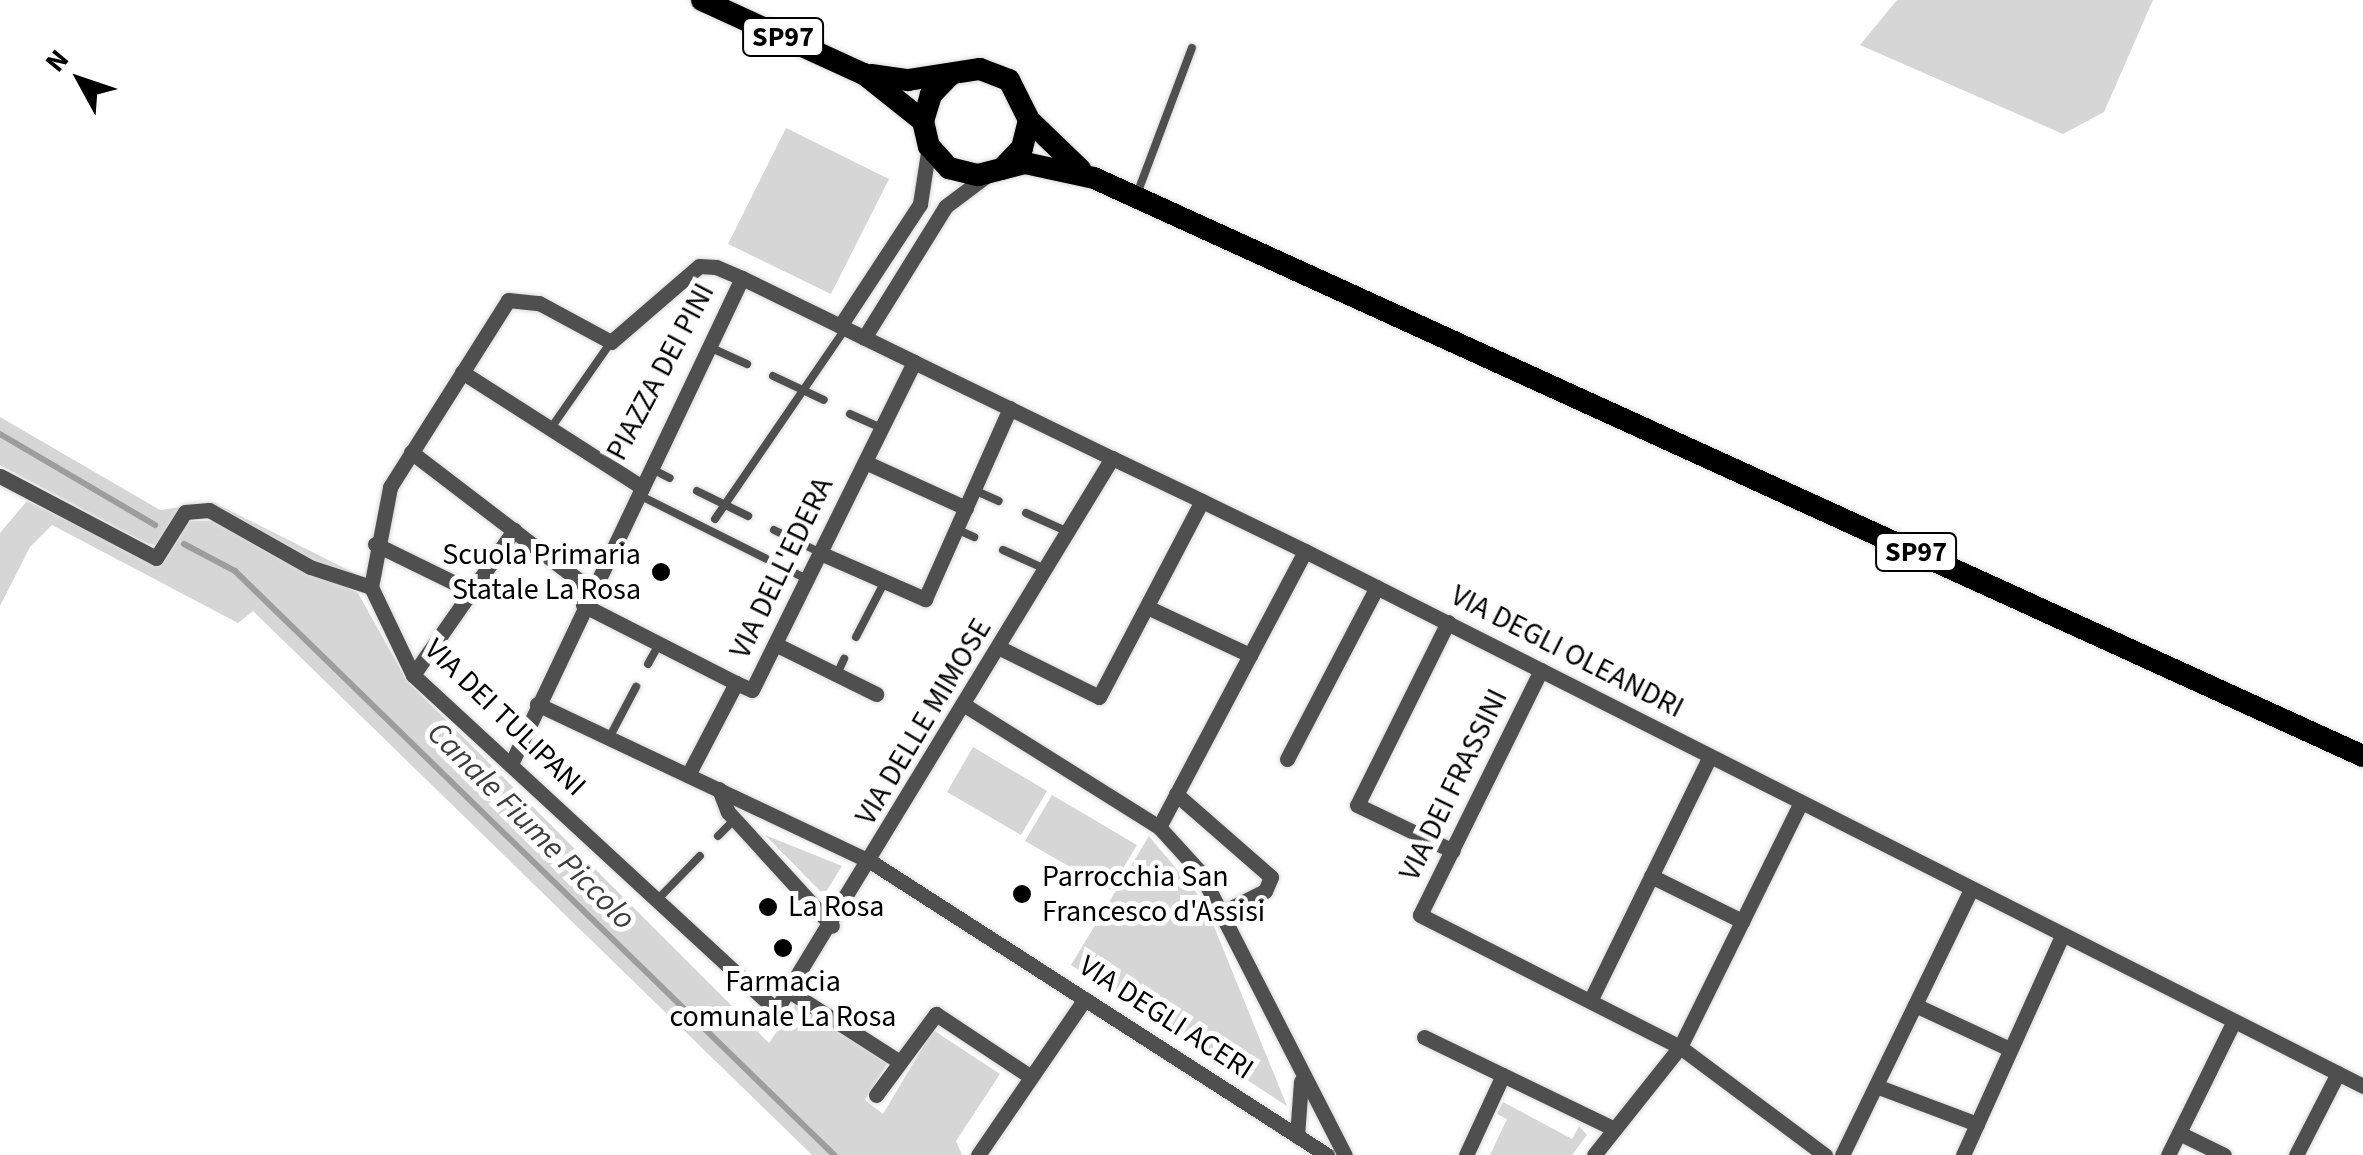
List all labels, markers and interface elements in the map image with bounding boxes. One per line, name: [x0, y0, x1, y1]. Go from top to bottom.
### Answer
road number: SP97: [740, 14, 826, 60]
north arrow: [30, 30, 130, 130]
text: N: [36, 41, 78, 81]
street label: PIAZZA DEI PINI: [599, 277, 723, 467]
street label: VIA DELL'EDERA: [723, 472, 841, 664]
road number: SP97: [1874, 529, 1958, 575]
place label: Scuola Primaria Statale La Rosa: [442, 537, 641, 608]
marker: Scuola Primaria Statale La Rosa: [650, 561, 672, 583]
street label: VIA DEGLI OLEANDRI: [1445, 578, 1689, 726]
street label: VIA DELLE MIMOSE: [848, 612, 1000, 832]
street label: VIA DEI TULIPANI: [417, 632, 593, 804]
street label: VIA DEI FRASSINI: [1392, 683, 1516, 887]
water label: Canale Fiume Piccolo: [419, 714, 643, 938]
place label: Parrocchia San Francesco d'Assisi: [1042, 859, 1265, 930]
marker: Parrocchia San Francesco d'Assisi: [1011, 883, 1033, 905]
place label: La Rosa: [788, 889, 884, 925]
marker: La Rosa: [757, 896, 779, 918]
marker: Farmacia comunale La Rosa: [772, 937, 794, 959]
street label: VIA DEGLI ACERI: [1072, 948, 1260, 1088]
place label: Farmacia comunale La Rosa: [670, 964, 896, 1034]

